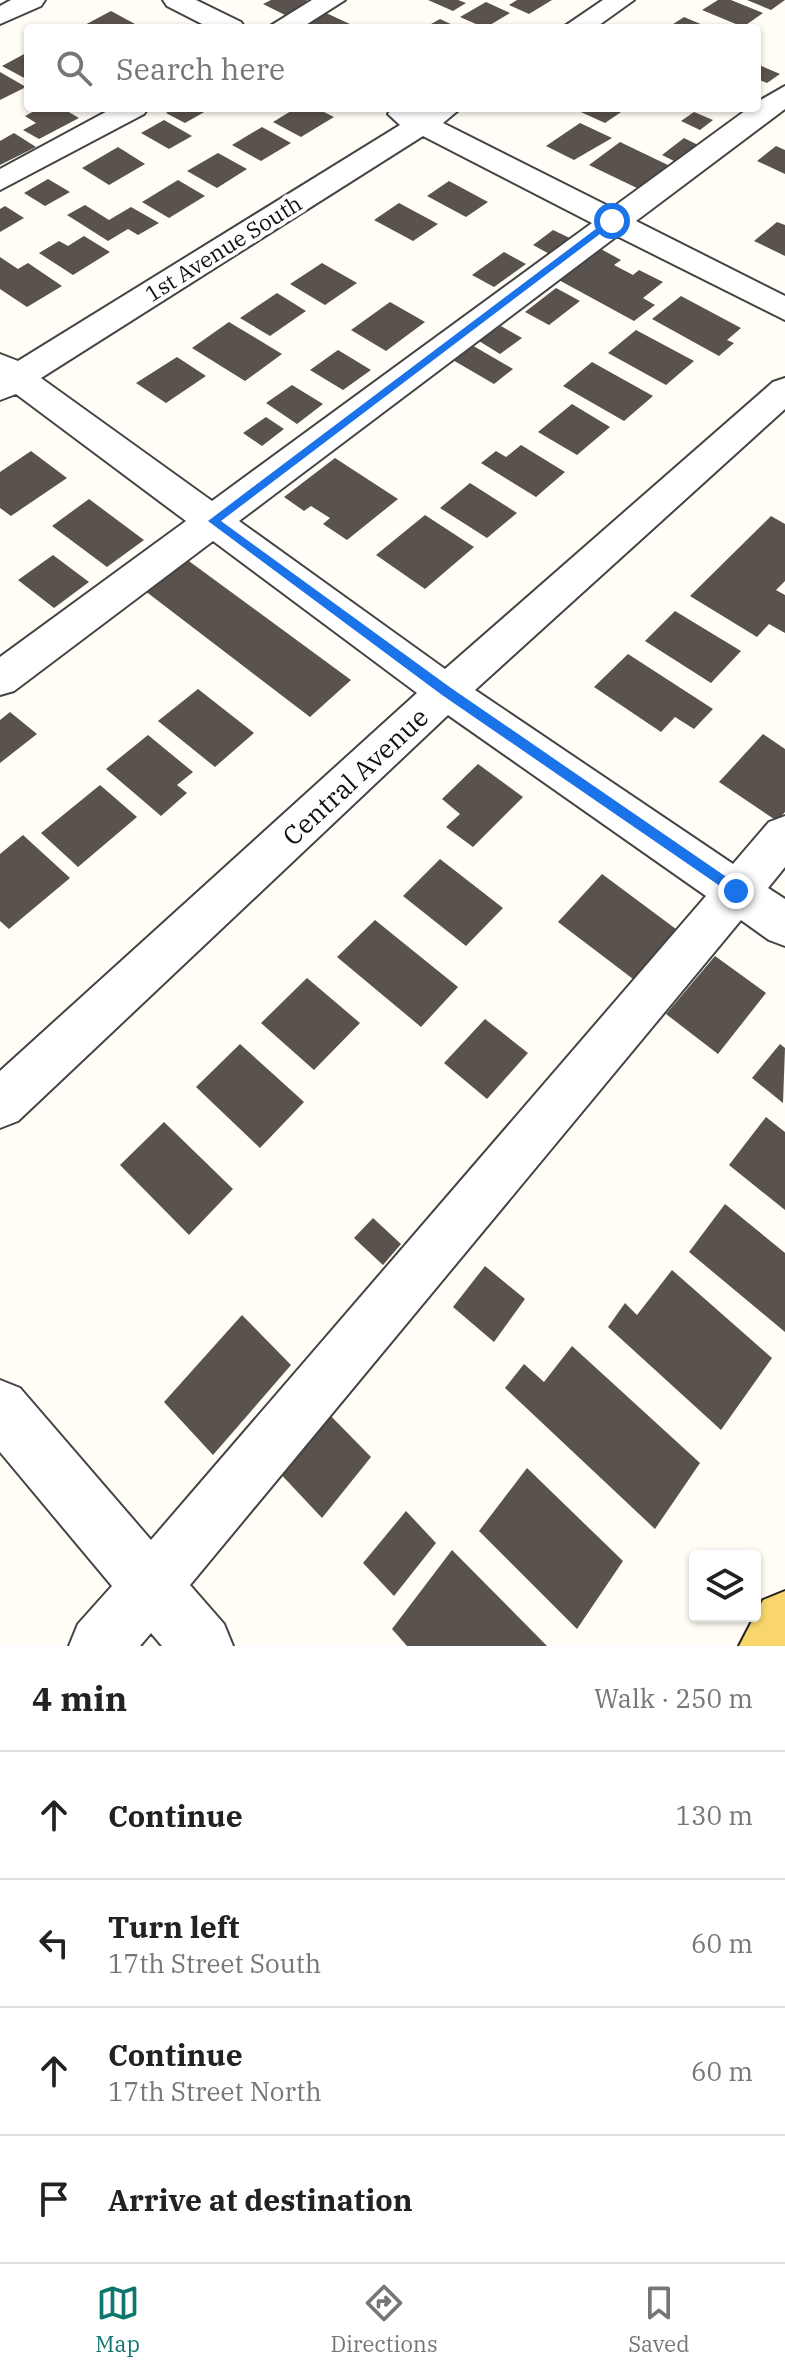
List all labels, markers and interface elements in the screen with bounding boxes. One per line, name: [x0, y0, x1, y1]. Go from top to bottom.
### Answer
search box: [24, 24, 761, 112]
icon: search: [52, 46, 96, 90]
text: Search here: [116, 49, 285, 88]
street label: 1st Avenue South: [139, 188, 307, 308]
route start: [594, 203, 630, 239]
street label: Central Avenue: [275, 700, 435, 852]
route end: [718, 873, 754, 909]
map controls: [689, 1550, 761, 1622]
button: layers: [689, 1550, 761, 1622]
text: 4 min: [32, 1676, 127, 1720]
text: Walk · 250 m: [594, 1681, 753, 1715]
icon: ahead: [32, 1793, 76, 1837]
text: Continue: [108, 1796, 243, 1835]
text: 130 m: [675, 1798, 753, 1832]
text: Turn left: [108, 1907, 240, 1946]
icon: left: [32, 1921, 76, 1965]
text: 60 m: [691, 1926, 753, 1960]
text: 17th Street South: [108, 1946, 321, 1980]
text: Continue: [108, 2035, 243, 2074]
icon: ahead: [32, 2049, 76, 2093]
text: 60 m: [691, 2054, 753, 2088]
text: 17th Street North: [108, 2074, 322, 2108]
icon: arrive: [32, 2177, 76, 2221]
text: Arrive at destination: [108, 2180, 413, 2219]
tab: Map: [95, 2281, 140, 2358]
tab: Directions: [330, 2281, 438, 2358]
tab: Saved: [628, 2281, 690, 2358]

